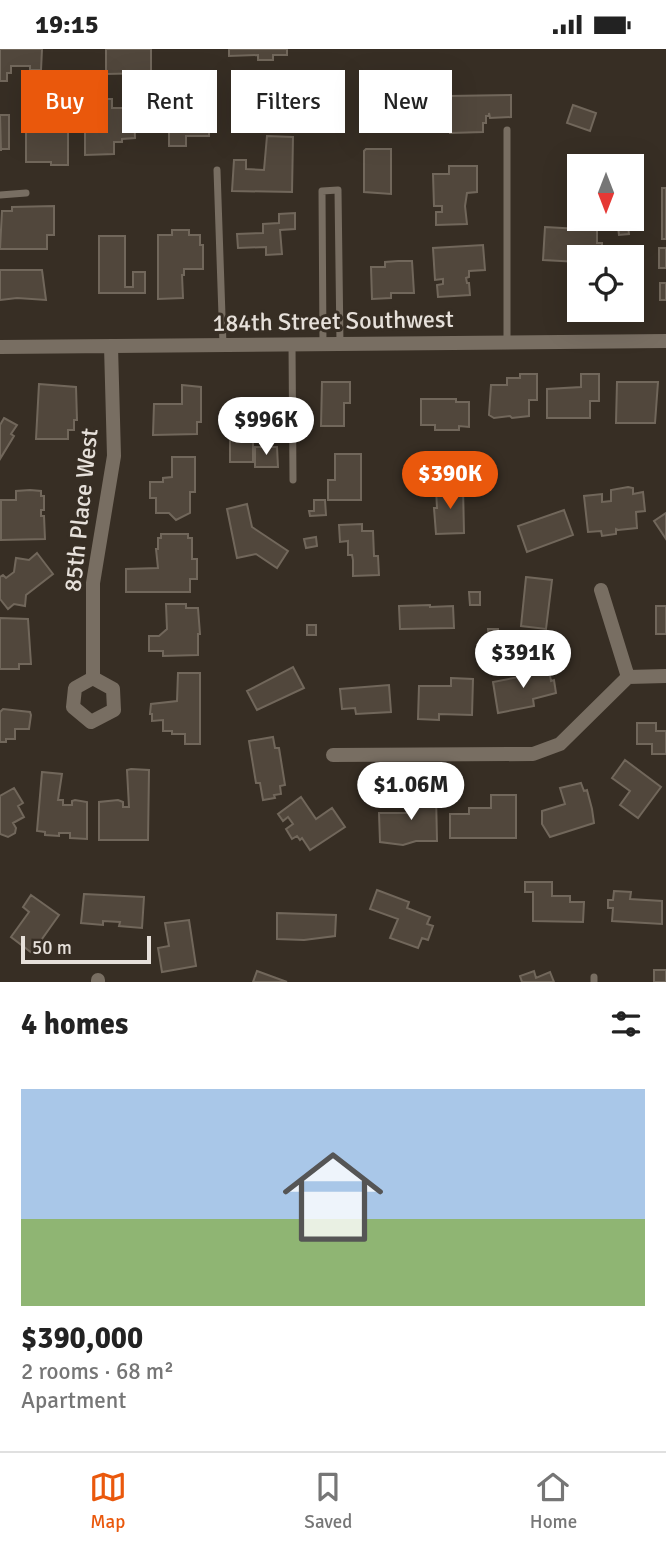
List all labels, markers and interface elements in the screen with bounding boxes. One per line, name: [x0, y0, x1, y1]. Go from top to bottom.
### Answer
text: 19:15: [35, 9, 99, 41]
chip: Buy: [21, 70, 108, 133]
chip: Rent: [122, 70, 217, 133]
chip: Filters: [231, 70, 345, 133]
chip: New: [359, 70, 452, 133]
north arrow: [567, 154, 644, 231]
map controls: [567, 154, 644, 322]
button: locate: [567, 245, 644, 322]
street label: 184th Street Southwest: [212, 304, 454, 338]
pin: $996K: [217, 397, 315, 457]
text: $996K: [234, 405, 298, 434]
street label: 85th Place West: [57, 427, 105, 593]
pin: $390K: [401, 451, 499, 511]
text: $390K: [418, 459, 482, 488]
pin: $391K: [474, 631, 572, 690]
text: $391K: [491, 638, 555, 667]
pin: $1.06M: [354, 763, 468, 822]
text: $1.06M: [373, 770, 449, 799]
scale bar: [21, 933, 150, 965]
text: 50 m: [32, 936, 72, 960]
icon: filters: [607, 1005, 645, 1043]
text: 4 homes: [21, 1006, 128, 1043]
icon: home: [270, 1134, 396, 1260]
text: $390,000: [21, 1320, 143, 1357]
text: 2 rooms · 68 m²: [21, 1357, 174, 1386]
text: Apartment: [21, 1386, 126, 1415]
tab: Map: [89, 1468, 127, 1534]
tab: Saved: [304, 1468, 352, 1534]
tab: Home: [530, 1468, 577, 1534]

